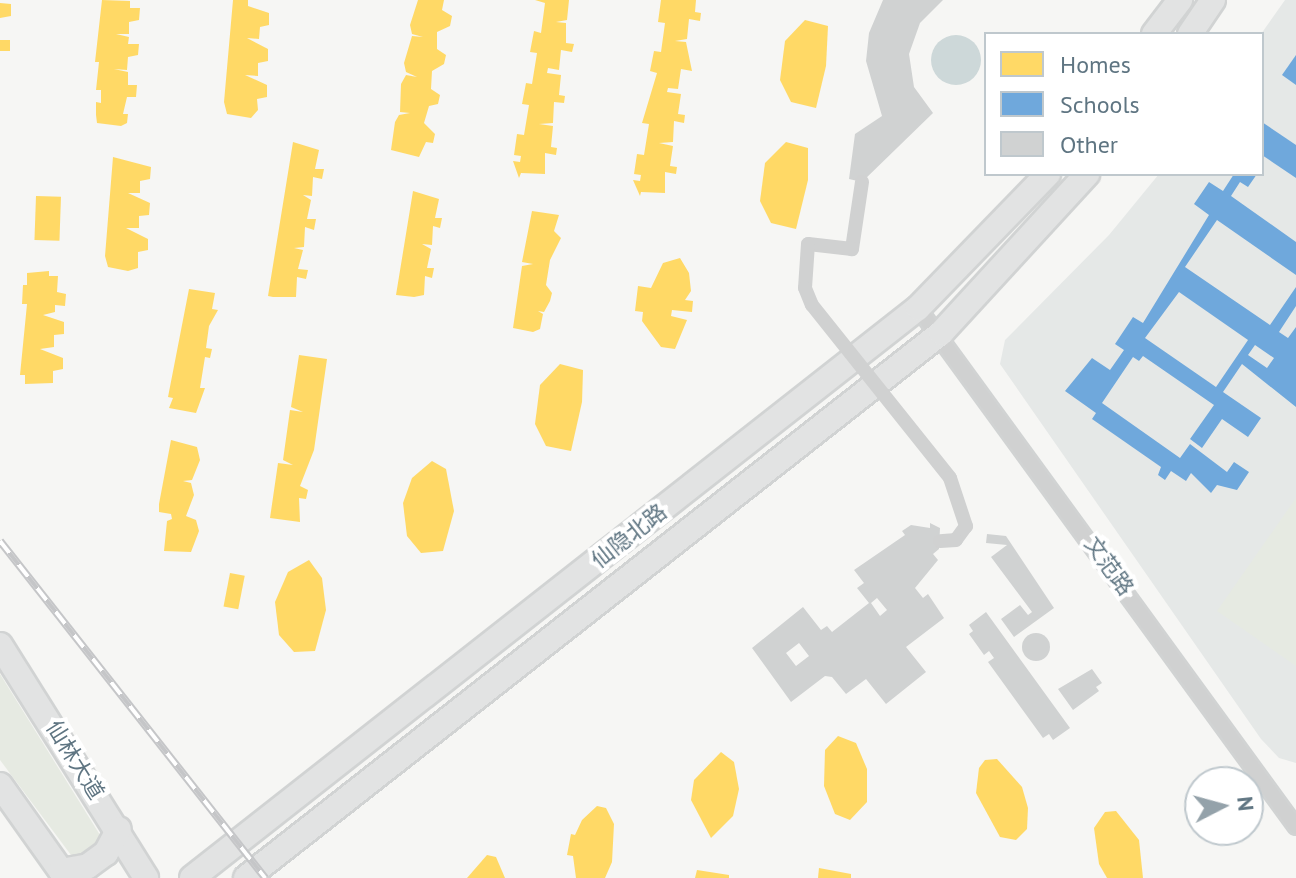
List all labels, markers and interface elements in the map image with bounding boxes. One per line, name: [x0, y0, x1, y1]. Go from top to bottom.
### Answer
legend: [984, 32, 1264, 176]
text: Homes: [1060, 49, 1131, 80]
text: Schools: [1060, 89, 1140, 120]
text: Other: [1060, 129, 1118, 160]
street label: 仙隐北路: [586, 499, 672, 573]
street label: 文范路: [1079, 532, 1139, 600]
street label: 仙林大道: [40, 716, 110, 804]
north arrow: [1184, 766, 1264, 846]
text: N: [1231, 795, 1261, 812]

